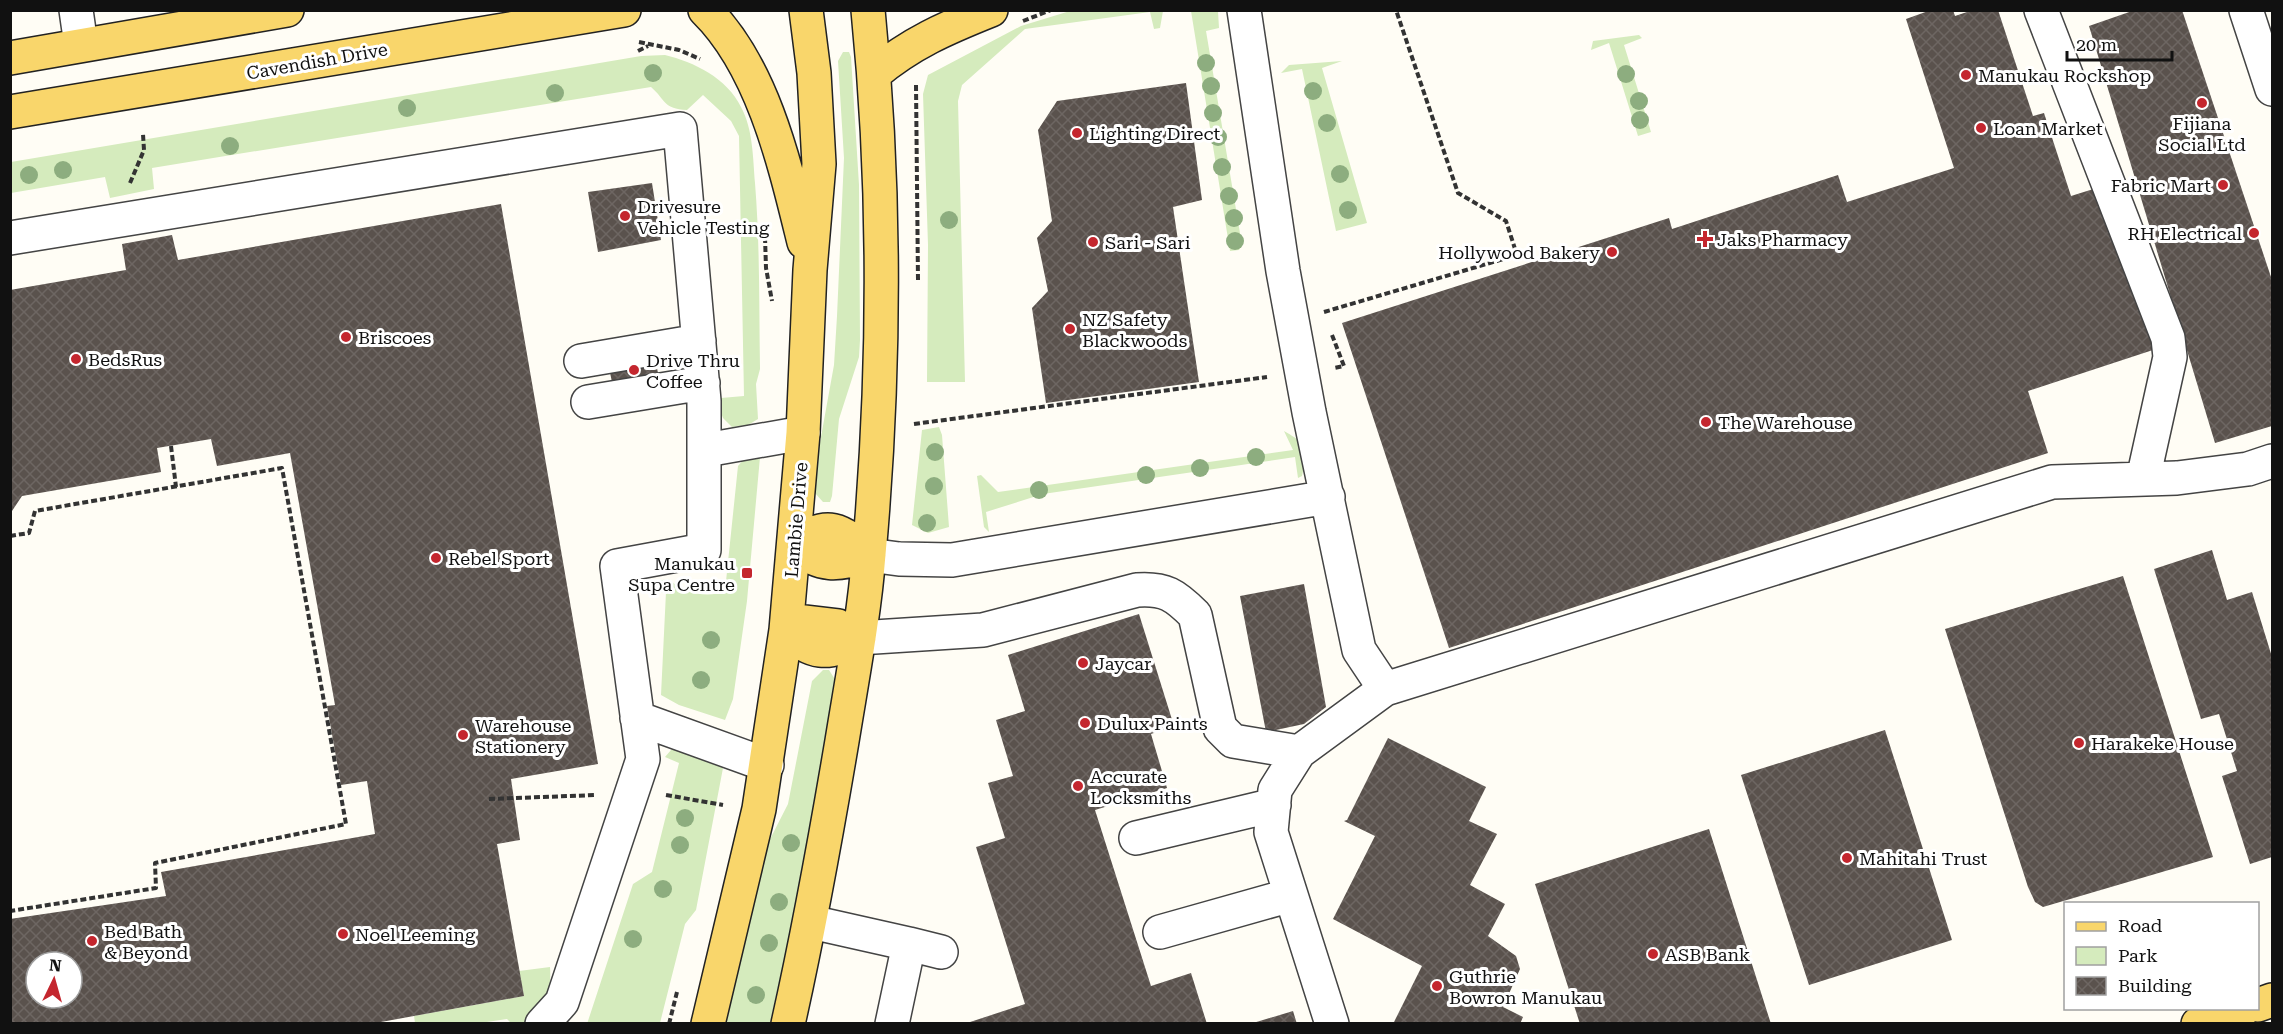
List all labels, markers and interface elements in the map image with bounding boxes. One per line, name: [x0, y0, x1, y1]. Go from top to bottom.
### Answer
scale bar: [2067, 24, 2172, 62]
text: 20 m: [2076, 34, 2117, 55]
street label: Cavendish Drive: [245, 38, 389, 84]
place label: Manukau Rockshop: [1978, 65, 2151, 86]
marker: Manukau Rockshop: [1959, 68, 1973, 82]
marker: Fijiana Social Ltd: [2195, 96, 2209, 110]
place label: Fijiana Social Ltd: [2158, 113, 2246, 155]
place label: Loan Market: [1993, 118, 2103, 139]
marker: Loan Market: [1974, 121, 1988, 135]
place label: Lighting Direct: [1089, 123, 1220, 144]
marker: Lighting Direct: [1070, 126, 1084, 140]
place label: Fabric Mart: [2111, 175, 2211, 196]
marker: Fabric Mart: [2216, 178, 2230, 192]
place label: Drivesure Vehicle Testing: [637, 196, 770, 238]
marker: Drivesure Vehicle Testing: [618, 209, 632, 223]
place label: RH Electrical: [2128, 223, 2242, 244]
marker: RH Electrical: [2247, 226, 2261, 240]
place label: Jaks Pharmacy: [1717, 229, 1848, 250]
place label: Sari - Sari: [1105, 232, 1191, 253]
marker: Jaks Pharmacy: [1698, 232, 1712, 246]
marker: Sari - Sari: [1086, 235, 1100, 249]
place label: Hollywood Bakery: [1438, 242, 1600, 263]
marker: Hollywood Bakery: [1605, 245, 1619, 259]
place label: NZ Safety Blackwoods: [1082, 309, 1187, 351]
marker: NZ Safety Blackwoods: [1063, 322, 1077, 336]
place label: Briscoes: [358, 327, 431, 348]
marker: Briscoes: [339, 330, 353, 344]
place label: BedsRus: [88, 349, 162, 370]
place label: Drive Thru Coffee: [646, 350, 740, 392]
marker: BedsRus: [69, 352, 83, 366]
marker: Drive Thru Coffee: [627, 363, 641, 377]
place label: The Warehouse: [1718, 412, 1853, 433]
marker: The Warehouse: [1699, 415, 1713, 429]
street label: Lambie Drive: [780, 461, 812, 579]
place label: Rebel Sport: [448, 548, 550, 569]
marker: Rebel Sport: [429, 551, 443, 565]
place label: Manukau Supa Centre: [628, 553, 735, 595]
marker: Manukau Supa Centre: [740, 566, 754, 580]
place label: Jaycar: [1095, 653, 1152, 674]
marker: Jaycar: [1076, 656, 1090, 670]
place label: Dulux Paints: [1097, 713, 1207, 734]
place label: Warehouse Stationery: [475, 715, 572, 757]
marker: Dulux Paints: [1078, 716, 1092, 730]
marker: Warehouse Stationery: [456, 728, 470, 742]
place label: Harakeke House: [2091, 733, 2234, 754]
marker: Harakeke House: [2072, 736, 2086, 750]
place label: Accurate Locksmiths: [1090, 766, 1191, 808]
marker: Accurate Locksmiths: [1071, 779, 1085, 793]
place label: Mahitahi Trust: [1859, 848, 1987, 869]
marker: Mahitahi Trust: [1840, 851, 1854, 865]
legend: [2064, 902, 2259, 1010]
text: Road: [2118, 915, 2163, 936]
place label: Bed Bath & Beyond: [104, 921, 189, 963]
place label: Noel Leeming: [355, 924, 476, 945]
marker: Noel Leeming: [336, 927, 350, 941]
marker: Bed Bath & Beyond: [85, 934, 99, 948]
place label: ASB Bank: [1665, 944, 1750, 965]
text: Park: [2118, 945, 2158, 966]
marker: ASB Bank: [1646, 947, 1660, 961]
north arrow: [24, 950, 84, 1010]
text: N: [48, 956, 62, 976]
place label: Guthrie Bowron Manukau: [1449, 966, 1602, 1008]
text: Building: [2118, 975, 2192, 996]
marker: Guthrie Bowron Manukau: [1430, 979, 1444, 993]

